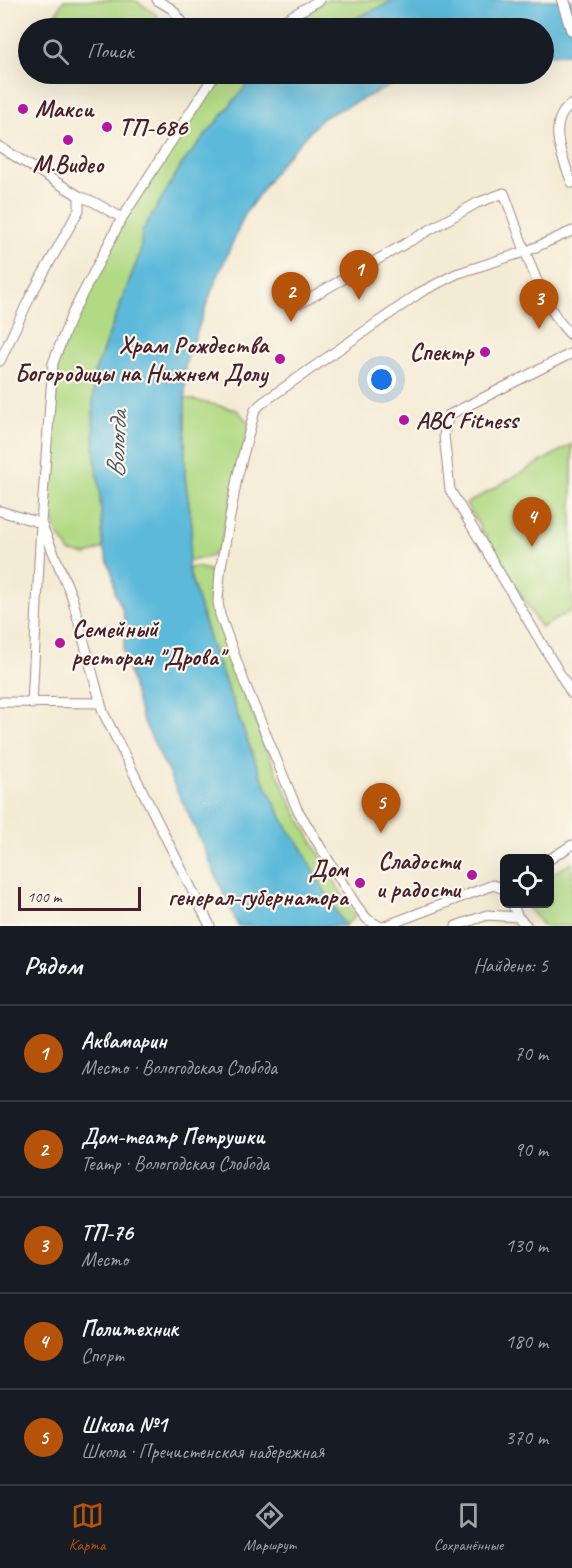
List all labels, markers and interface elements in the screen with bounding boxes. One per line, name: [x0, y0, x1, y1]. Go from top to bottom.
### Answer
search box: [18, 18, 554, 84]
icon: search: [39, 35, 72, 68]
text: Поиск: [87, 37, 133, 65]
place label: Макси: [35, 94, 95, 124]
marker: Макси: [16, 102, 30, 116]
place label: ТП-686: [119, 112, 189, 142]
marker: ТП-686: [100, 120, 114, 134]
marker: М.Видео: [61, 133, 75, 147]
place label: М.Видео: [32, 149, 105, 179]
pin: 1: [340, 250, 378, 300]
pin: 2: [272, 272, 310, 322]
pin: 3: [520, 280, 558, 329]
place label: Храм Рождества Богородицы на Нижнем Долу: [15, 330, 270, 388]
place label: Спектр: [410, 337, 475, 367]
marker: Спектр: [478, 345, 492, 359]
marker: Храм Рождества Богородицы на Нижнем Долу: [273, 352, 287, 366]
your location: [367, 365, 396, 394]
place label: ABC Fitness: [416, 405, 520, 435]
water label: Вологда: [98, 406, 135, 478]
marker: ABC Fitness: [397, 413, 411, 427]
pin: 4: [512, 498, 552, 547]
place label: Семейный ресторан "Дрова": [72, 614, 229, 672]
marker: Семейный ресторан "Дрова": [53, 636, 67, 650]
pin: 5: [362, 784, 400, 833]
place label: Сладости и радости: [376, 846, 463, 904]
place label: Дом генерал-губернатора: [168, 854, 350, 912]
map controls: [500, 854, 554, 908]
button: locate: [500, 854, 554, 908]
marker: Сладости и радости: [465, 868, 479, 882]
marker: Дом генерал-губернатора: [353, 876, 367, 890]
scale bar: [18, 884, 141, 911]
text: 100 m: [27, 887, 61, 907]
text: Рядом: [24, 949, 82, 982]
text: Найдено: 5: [473, 953, 548, 978]
text: Аквамарин: [81, 1027, 167, 1055]
text: 1: [39, 1041, 48, 1066]
text: 70 m: [514, 1041, 548, 1066]
text: Место · Вологодская Слобода: [81, 1055, 277, 1080]
text: Дом-театр Петрушки: [81, 1123, 265, 1151]
text: 2: [39, 1137, 48, 1162]
text: 90 m: [514, 1137, 548, 1162]
text: Театр · Вологодская Слобода: [81, 1151, 269, 1176]
text: ТП-76: [81, 1219, 133, 1247]
text: 3: [39, 1233, 48, 1258]
text: 130 m: [505, 1233, 548, 1258]
text: Место: [81, 1247, 128, 1272]
text: Политехник: [81, 1315, 178, 1343]
text: 4: [39, 1329, 48, 1354]
text: 180 m: [505, 1329, 548, 1354]
text: Спорт: [81, 1343, 124, 1368]
text: Школа №1: [81, 1411, 167, 1439]
text: 5: [39, 1425, 48, 1450]
text: 370 m: [505, 1425, 548, 1450]
text: Школа · Пречистенская набережная: [81, 1439, 324, 1464]
tab: Карта: [69, 1499, 105, 1555]
tab: Маршрут: [243, 1499, 296, 1555]
tab: Сохранённые: [434, 1499, 503, 1555]

